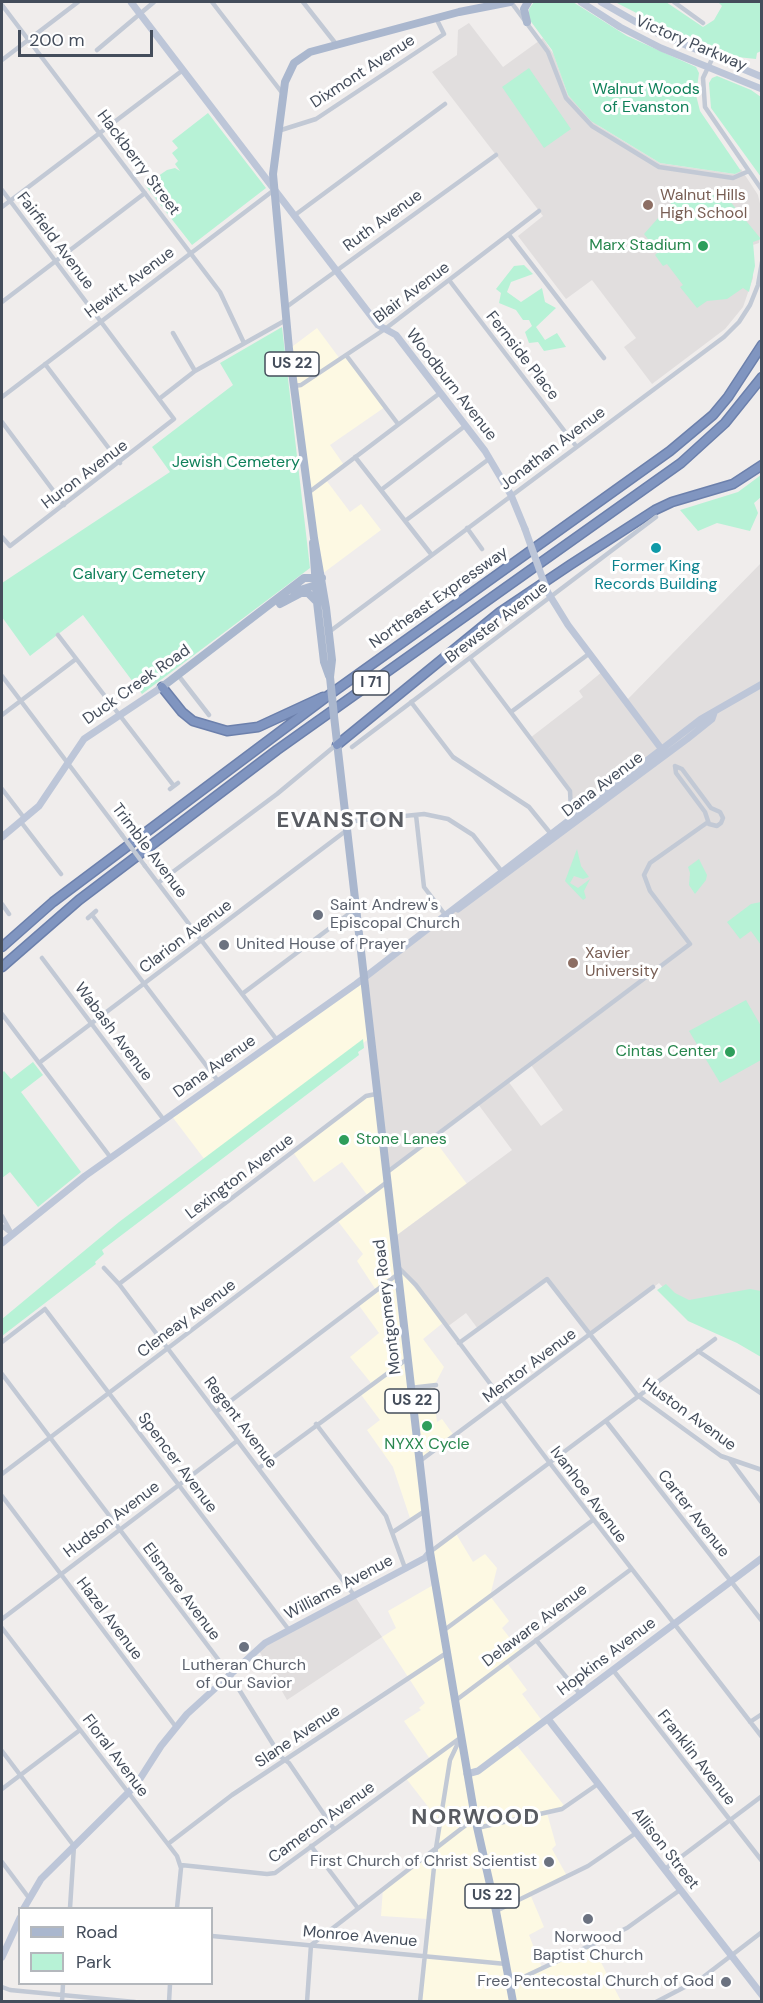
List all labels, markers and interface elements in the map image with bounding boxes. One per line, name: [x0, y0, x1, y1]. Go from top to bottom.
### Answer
street label: Victory Parkway: [632, 12, 750, 76]
scale bar: [21, 18, 156, 56]
text: 200 m: [29, 28, 85, 52]
street label: Dixmont Avenue: [307, 31, 419, 113]
park label: Walnut Woods of Evanston: [592, 80, 700, 118]
street label: Hackberry Street: [92, 107, 184, 219]
street label: Ruth Avenue: [340, 186, 426, 256]
place label: Walnut Hills High School: [660, 186, 747, 224]
street label: Fairfield Avenue: [12, 189, 98, 293]
marker: Walnut Hills High School: [641, 198, 655, 212]
place label: Marx Stadium: [589, 236, 691, 256]
marker: Marx Stadium: [696, 239, 710, 253]
street label: Hewitt Avenue: [82, 243, 178, 323]
street label: Blair Avenue: [370, 258, 454, 328]
street label: Fernside Place: [481, 308, 563, 404]
street label: Woodburn Avenue: [401, 325, 501, 445]
road number: US 22: [265, 352, 319, 376]
street label: Jonathan Avenue: [496, 403, 610, 495]
street label: Huron Avenue: [38, 436, 132, 514]
park label: Jewish Cemetery: [172, 453, 300, 473]
marker: Former King Records Building: [649, 541, 663, 555]
street label: Northeast Expressway: [366, 543, 512, 653]
place label: Former King Records Building: [595, 557, 717, 595]
park label: Calvary Cemetery: [72, 565, 206, 585]
street label: Brewster Avenue: [442, 578, 552, 668]
street label: Duck Creek Road: [80, 641, 194, 729]
road number: I 71: [353, 671, 389, 695]
street label: Dana Avenue: [559, 748, 647, 822]
street label: Trimble Avenue: [107, 800, 191, 902]
district label: EVANSTON: [276, 808, 406, 834]
street label: Clarion Avenue: [136, 896, 236, 978]
place label: Saint Andrew's Episcopal Church: [330, 896, 460, 934]
marker: Saint Andrew's Episcopal Church: [311, 908, 325, 922]
place label: United House of Prayer: [236, 935, 406, 955]
marker: United House of Prayer: [217, 938, 231, 952]
place label: Xavier University: [585, 944, 659, 982]
marker: Xavier University: [566, 956, 580, 970]
street label: Wabash Avenue: [70, 979, 156, 1085]
street label: Dana Avenue: [170, 1032, 260, 1102]
place label: Cintas Center: [615, 1042, 718, 1062]
marker: Cintas Center: [723, 1045, 737, 1059]
street label: Lexington Avenue: [182, 1130, 298, 1224]
place label: Stone Lanes: [356, 1130, 447, 1150]
marker: Stone Lanes: [337, 1133, 351, 1147]
street label: Montgomery Road: [370, 1238, 406, 1376]
street label: Cleneay Avenue: [134, 1276, 240, 1362]
street label: Mentor Avenue: [480, 1325, 580, 1407]
street label: Regent Avenue: [199, 1373, 281, 1473]
street label: Huston Avenue: [638, 1375, 740, 1455]
road number: US 22: [385, 1389, 439, 1413]
street label: Spencer Avenue: [133, 1409, 221, 1517]
marker: NYXX Cycle: [420, 1419, 434, 1433]
place label: NYXX Cycle: [384, 1435, 470, 1455]
street label: Ivanhoe Avenue: [545, 1443, 631, 1547]
street label: Carter Avenue: [653, 1466, 733, 1562]
street label: Hudson Avenue: [60, 1478, 164, 1562]
street label: Elsmere Avenue: [138, 1539, 224, 1645]
street label: Williams Avenue: [282, 1551, 396, 1625]
street label: Hazel Avenue: [72, 1574, 146, 1664]
street label: Delaware Avenue: [479, 1580, 591, 1672]
street label: Hopkins Avenue: [554, 1614, 660, 1700]
marker: Lutheran Church of Our Savior: [237, 1640, 251, 1654]
place label: Lutheran Church of Our Savior: [182, 1656, 306, 1694]
street label: Slane Avenue: [252, 1702, 344, 1772]
street label: Franklin Avenue: [653, 1707, 739, 1809]
street label: Floral Avenue: [78, 1711, 152, 1801]
street label: Cameron Avenue: [265, 1778, 379, 1868]
district label: NORWOOD: [411, 1805, 541, 1831]
street label: Allison Street: [627, 1805, 703, 1893]
place label: First Church of Christ Scientist: [310, 1852, 537, 1872]
marker: First Church of Christ Scientist: [542, 1855, 556, 1869]
road number: US 22: [465, 1884, 519, 1908]
legend: [18, 1907, 213, 1985]
marker: Norwood Baptist Church: [581, 1912, 595, 1926]
text: Road: [76, 1920, 118, 1944]
street label: Monroe Avenue: [302, 1922, 418, 1952]
place label: Norwood Baptist Church: [533, 1928, 643, 1966]
text: Park: [76, 1950, 112, 1974]
place label: Free Pentecostal Church of God: [477, 1972, 714, 1992]
marker: Free Pentecostal Church of God: [719, 1975, 733, 1989]

